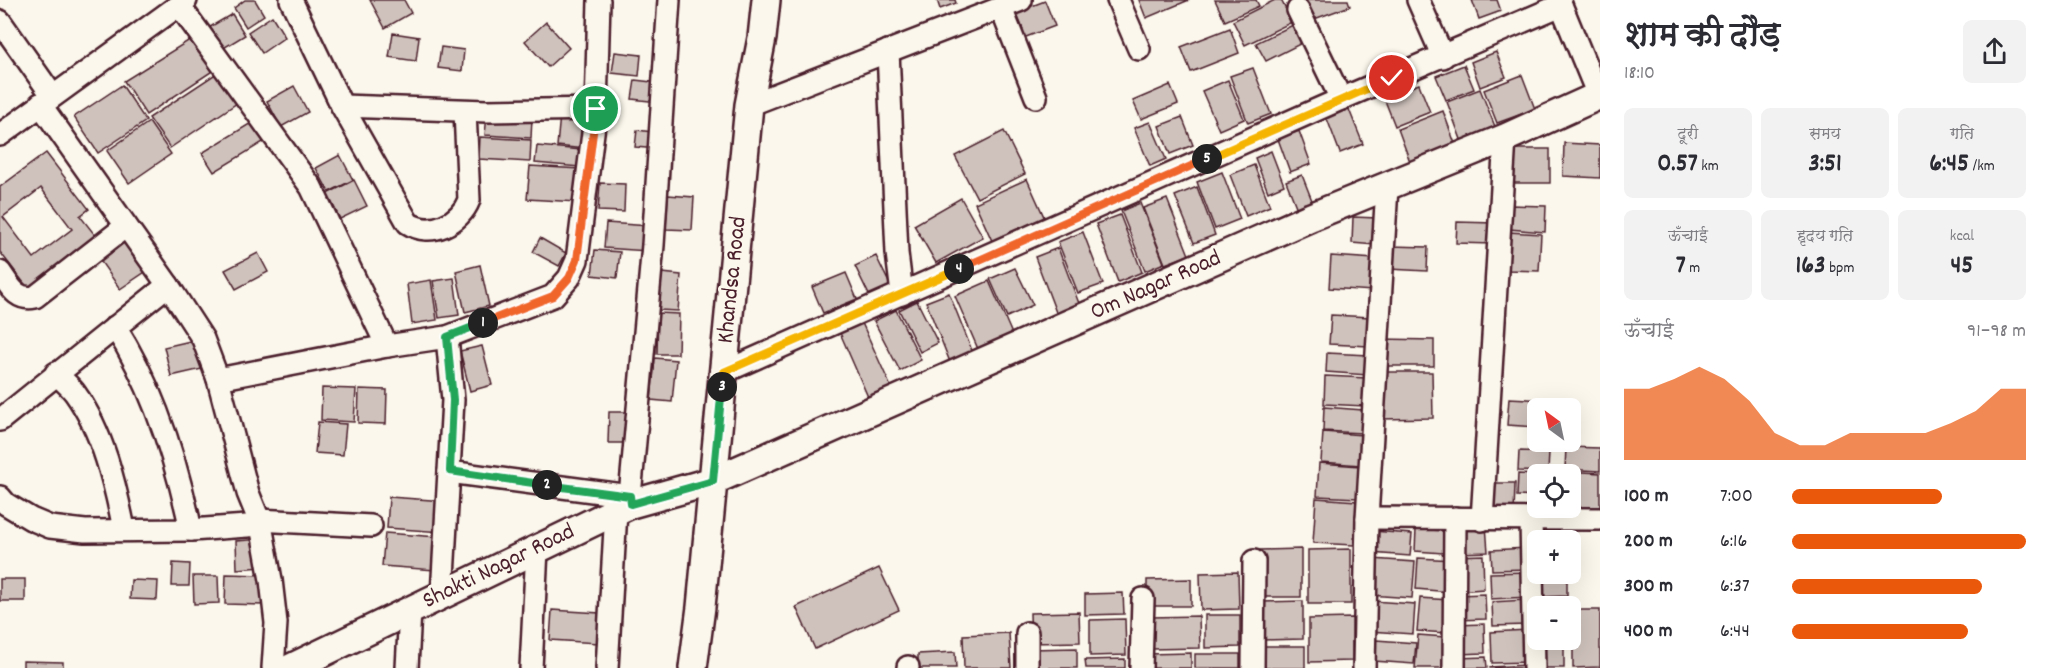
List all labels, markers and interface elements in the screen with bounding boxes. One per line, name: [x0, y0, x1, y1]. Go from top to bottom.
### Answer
text: शाम की दौड़: [1624, 14, 1780, 61]
button: share: [1963, 20, 2026, 83]
pin: [1366, 52, 1417, 103]
text: 18:10: [1624, 60, 1655, 88]
icon: check: [1375, 61, 1408, 94]
pin: [570, 83, 621, 134]
icon: arrive: [579, 92, 612, 125]
text: दूरी: [1678, 123, 1698, 146]
text: समय: [1809, 123, 1841, 146]
text: गति: [1950, 123, 1974, 146]
pin: 5: [1192, 144, 1222, 174]
text: 0.57: [1657, 146, 1698, 183]
text: 3:51: [1808, 146, 1842, 183]
text: 6:45: [1929, 146, 1969, 183]
text: 5: [1203, 147, 1211, 170]
text: km: [1698, 155, 1719, 178]
text: /km: [1969, 155, 1995, 178]
street label: Khandsa Road: [709, 215, 757, 345]
text: ऊँचाई: [1668, 225, 1708, 248]
text: हृदय गति: [1797, 225, 1853, 248]
text: kcal: [1950, 225, 1974, 248]
street label: Om Nagar Road: [1085, 242, 1227, 330]
text: 7: [1676, 248, 1686, 285]
text: 163: [1796, 248, 1826, 285]
text: 45: [1951, 248, 1973, 285]
pin: 4: [944, 254, 974, 284]
text: 4: [956, 257, 962, 280]
text: m: [1686, 257, 1700, 280]
text: bpm: [1826, 257, 1854, 280]
pin: 1: [468, 308, 498, 338]
text: 1: [481, 311, 485, 334]
text: ऊँचाई: [1624, 318, 1674, 346]
text: 91–98 m: [1967, 318, 2026, 346]
pin: 3: [707, 372, 737, 402]
text: 3: [718, 375, 726, 398]
north arrow: [1527, 398, 1581, 452]
map controls: [1527, 398, 1581, 650]
button: locate: [1527, 464, 1581, 518]
pin: 2: [532, 470, 562, 500]
text: 2: [544, 473, 551, 496]
text: 100 m: [1624, 483, 1669, 511]
text: 7:00: [1720, 483, 1753, 511]
street label: Shakti Nagar Road: [417, 515, 581, 619]
text: 200 m: [1624, 528, 1673, 556]
text: 6:16: [1720, 528, 1747, 556]
button: +: [1527, 530, 1581, 584]
text: 300 m: [1624, 573, 1673, 601]
text: 6:37: [1720, 573, 1750, 601]
button: −: [1527, 596, 1581, 650]
text: 400 m: [1624, 618, 1672, 646]
text: 6:44: [1720, 618, 1750, 646]

